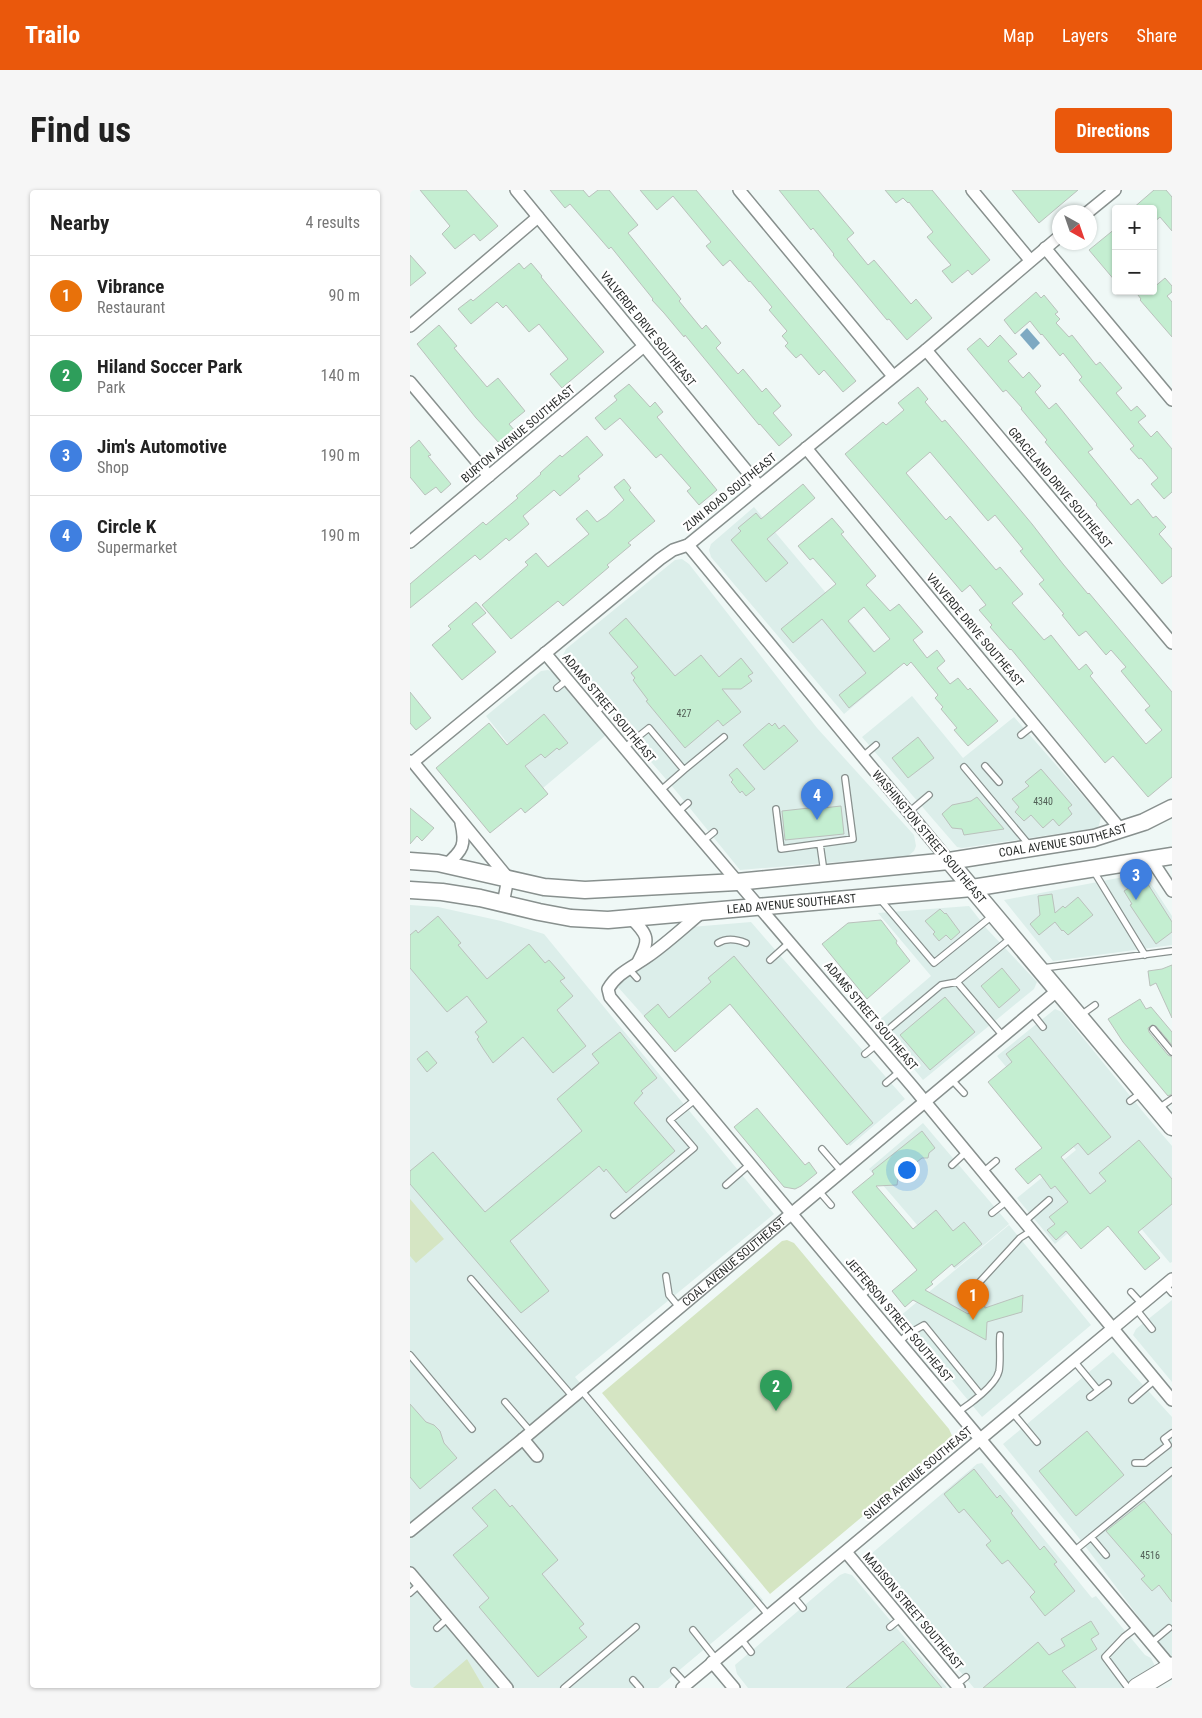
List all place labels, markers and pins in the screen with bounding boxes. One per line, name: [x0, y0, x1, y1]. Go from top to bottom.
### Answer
pin: 4: [801, 779, 833, 820]
pin: 3: [1120, 859, 1152, 900]
pin: 1: [957, 1279, 989, 1320]
pin: 2: [760, 1370, 792, 1411]

